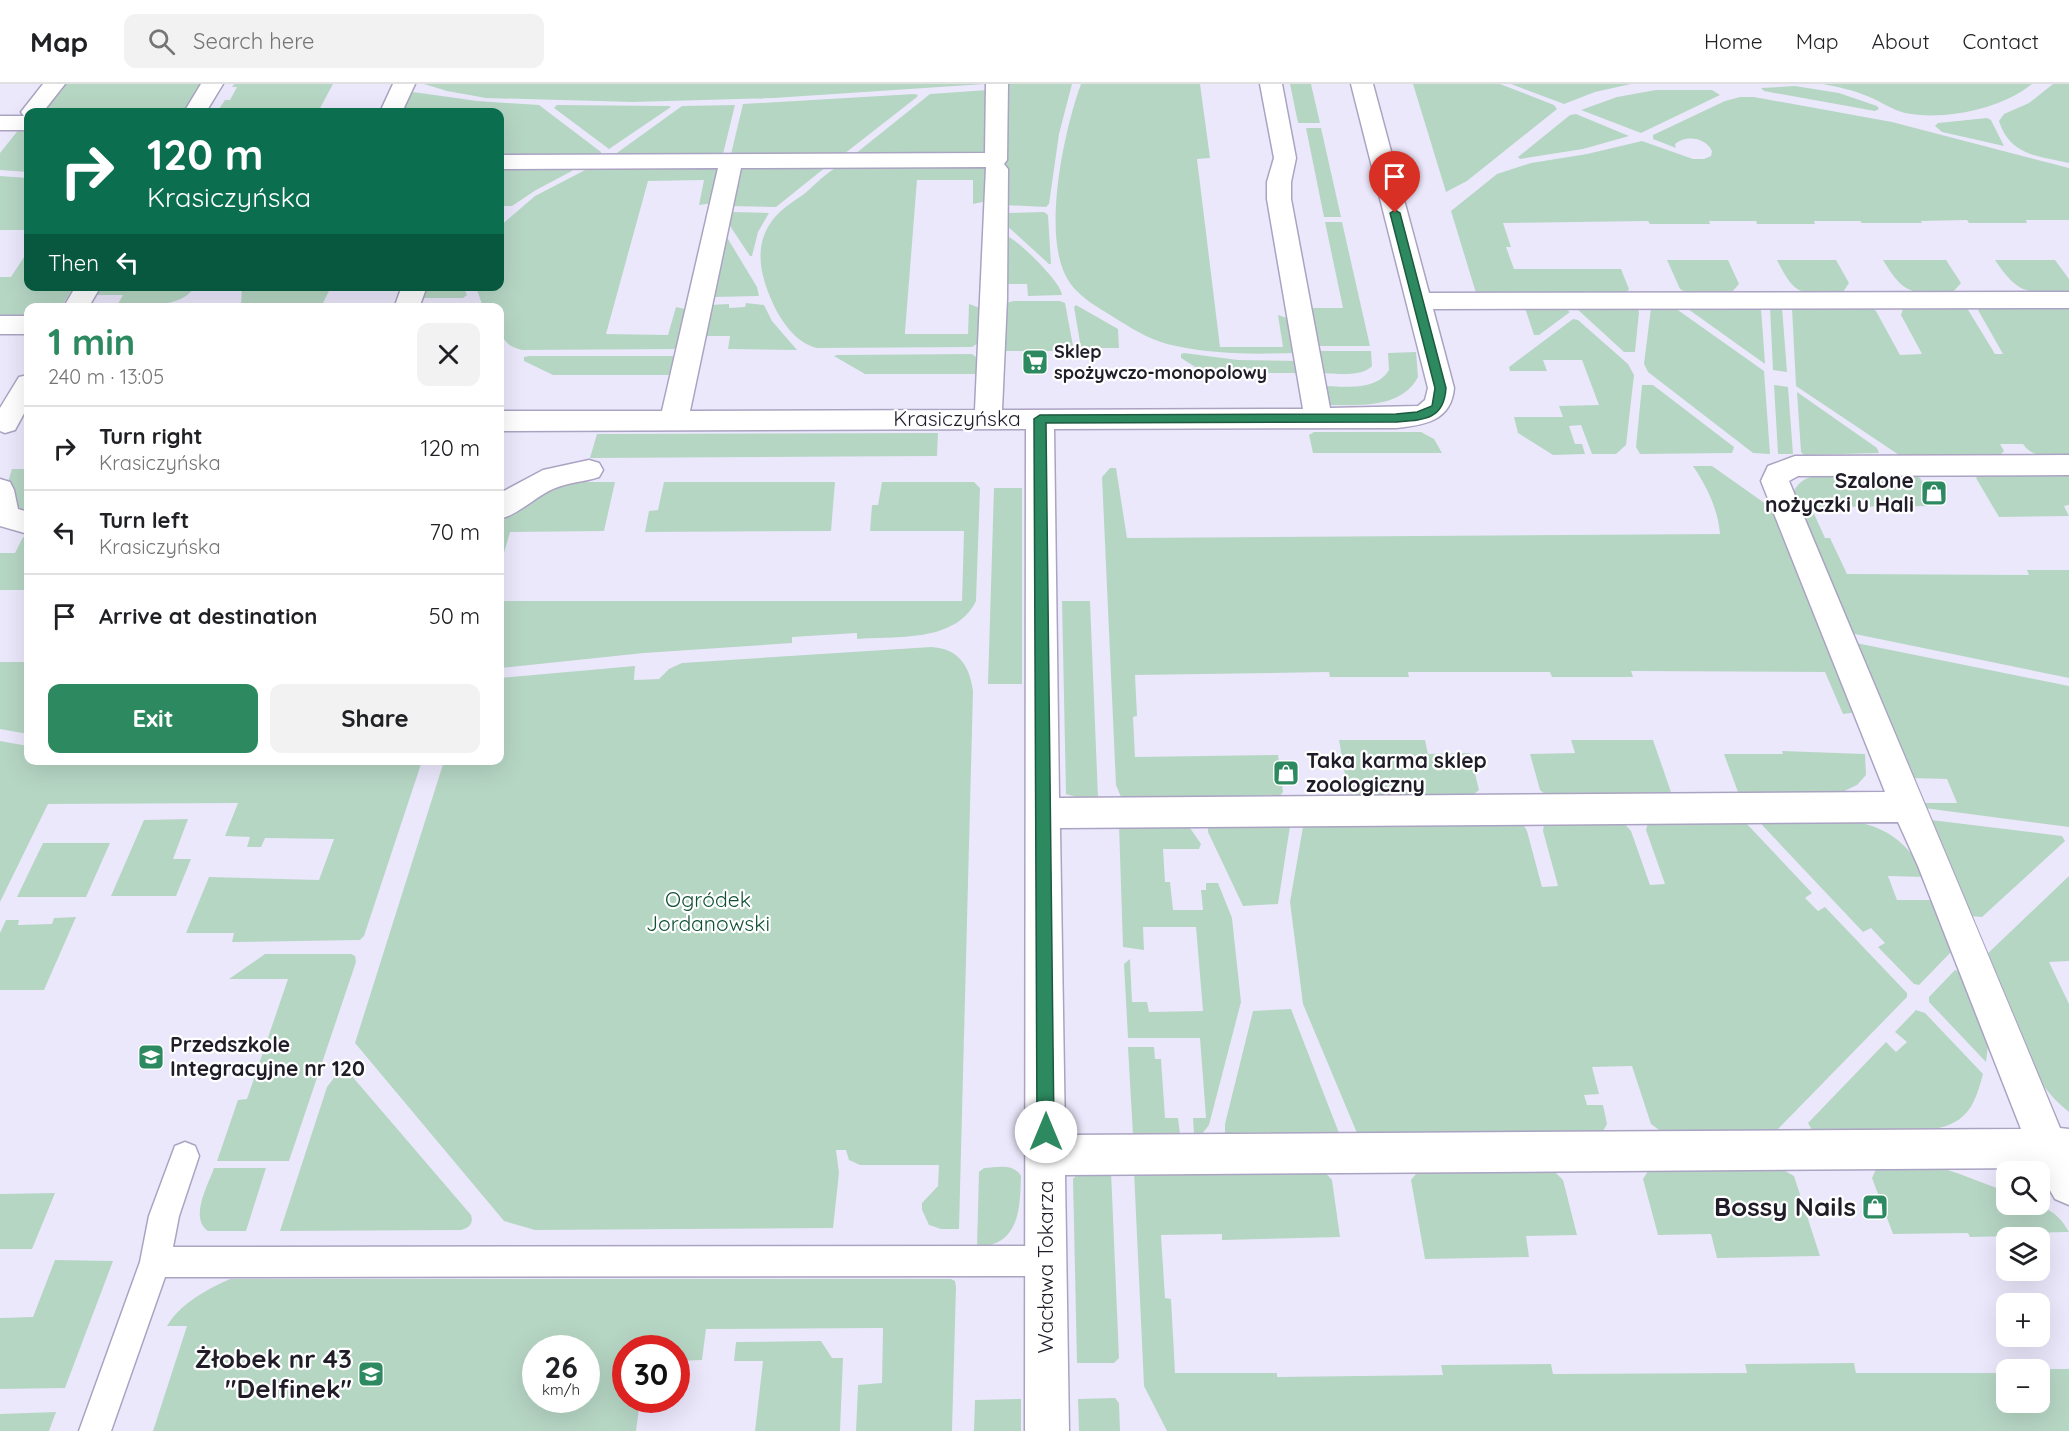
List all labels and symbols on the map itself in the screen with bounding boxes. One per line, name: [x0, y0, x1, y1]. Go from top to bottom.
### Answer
pin: [1369, 151, 1420, 213]
place label: Sklep spożywczo-monopolowy: [1054, 340, 1267, 384]
supermarket icon: Sklep spożywczo-monopolowy: [1020, 347, 1050, 377]
street label: Krasiczyńska: [893, 405, 1021, 431]
place label: Szalone nożyczki u Hali: [1765, 467, 1914, 517]
shop icon: Szalone nożyczki u Hali: [1919, 478, 1949, 508]
place label: Taka karma sklep zoologiczny: [1306, 747, 1487, 797]
shop icon: Taka karma sklep zoologiczny: [1271, 758, 1301, 788]
park label: Ogródek Jordanowski: [646, 886, 770, 936]
place label: Przedszkole Integracyjne nr 120: [170, 1031, 365, 1081]
school or university icon: Przedszkole Integracyjne nr 120: [136, 1042, 166, 1072]
position arrow: [1014, 1100, 1078, 1164]
street label: Wacława Tokarza: [1032, 1180, 1058, 1354]
place label: Bossy Nails: [1714, 1190, 1856, 1223]
shop icon: Bossy Nails: [1860, 1192, 1890, 1222]
speed limit sign: 30: [612, 1335, 690, 1413]
place label: Żłobek nr 43 "Delfinek": [195, 1342, 352, 1405]
school or university icon: Żłobek nr 43 "Delfinek": [356, 1359, 386, 1389]

